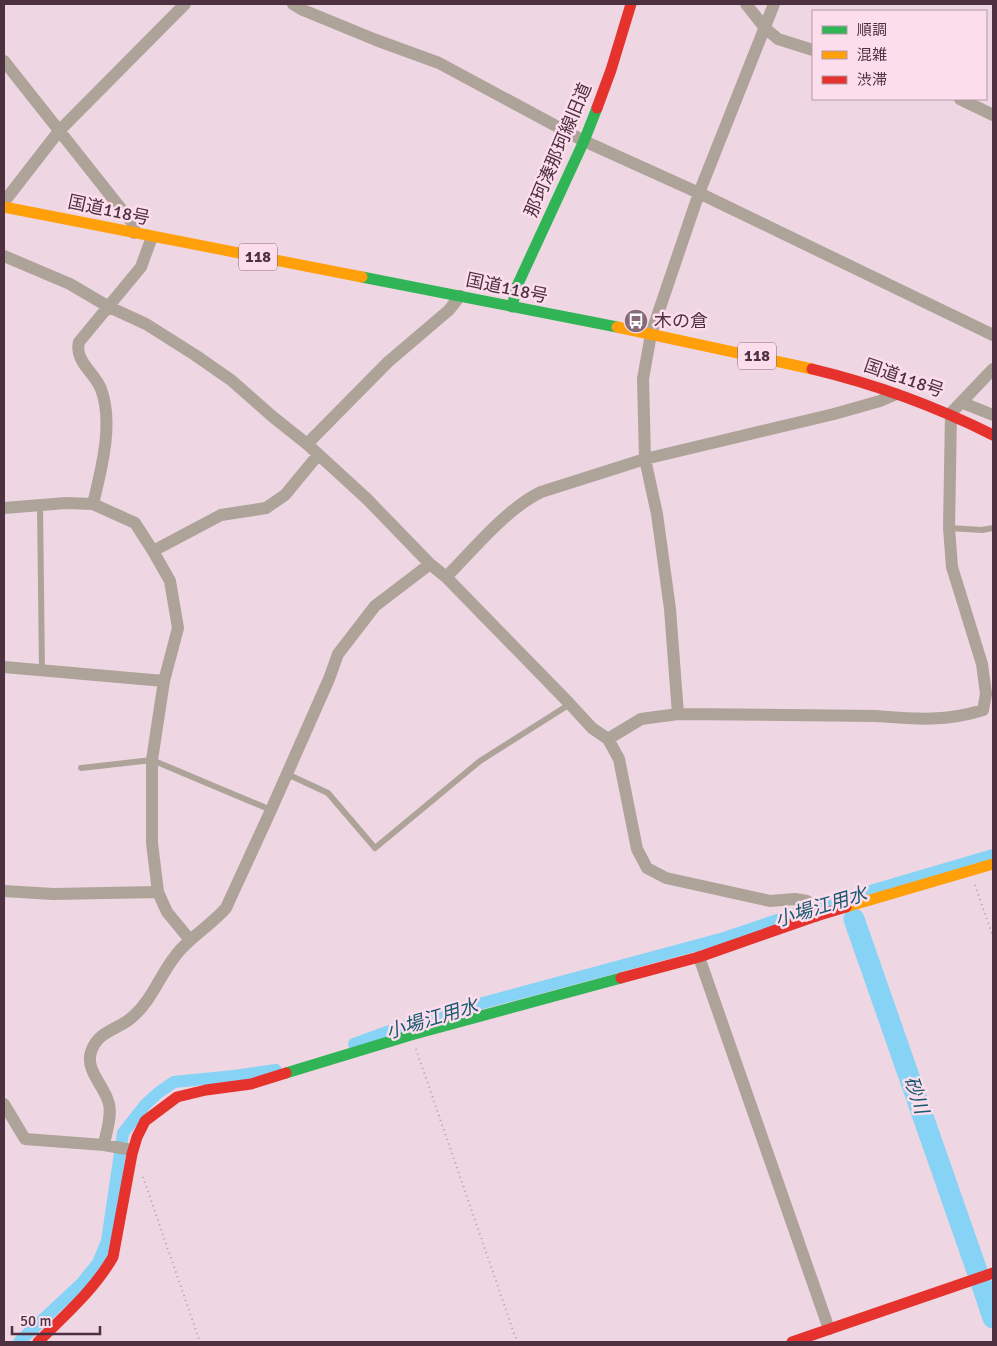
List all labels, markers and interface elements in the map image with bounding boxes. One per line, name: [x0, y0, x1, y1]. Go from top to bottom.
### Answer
legend: [812, 10, 987, 100]
text: 順調: [857, 21, 887, 39]
text: 混雑: [857, 46, 887, 64]
text: 渋滞: [857, 71, 887, 89]
street label: 那珂湊那珂線旧道: [520, 79, 596, 221]
street label: 国道118号: [66, 191, 152, 229]
road number: 118: [239, 243, 277, 270]
street label: 国道118号: [464, 269, 550, 307]
bus stop icon: 木の倉: [623, 308, 649, 334]
place label: 木の倉: [654, 310, 708, 332]
road number: 118: [738, 342, 776, 370]
street label: 国道118号: [861, 354, 947, 402]
water label: 小場江用水: [772, 881, 872, 932]
water label: 小場江用水: [383, 993, 483, 1044]
water label: 砂川: [898, 1073, 934, 1119]
scale bar: [12, 1304, 100, 1336]
text: 50 m: [20, 1312, 51, 1330]

